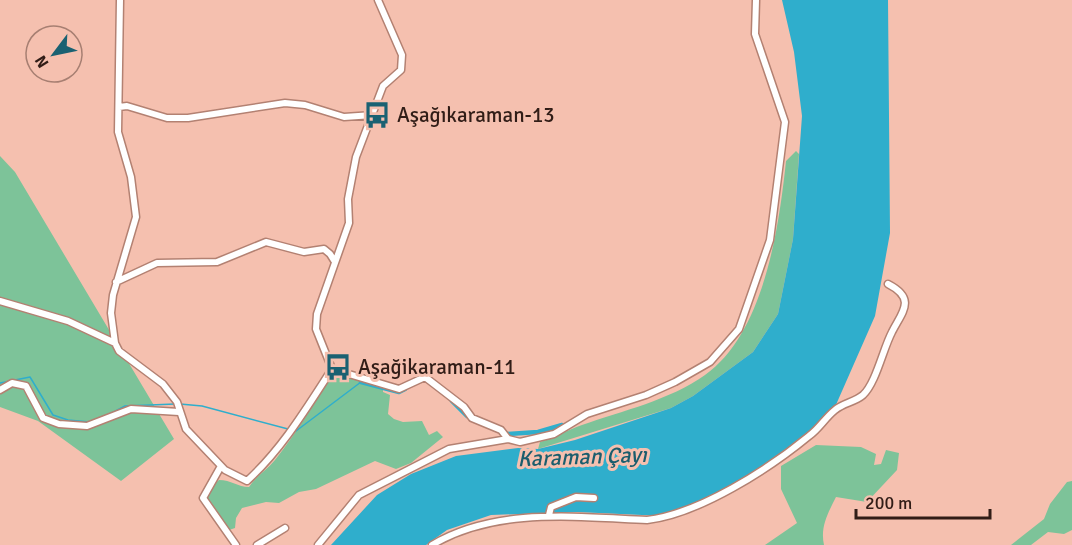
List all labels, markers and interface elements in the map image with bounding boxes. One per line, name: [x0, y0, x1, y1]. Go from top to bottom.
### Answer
north arrow: [24, 24, 84, 84]
text: N: [31, 51, 54, 71]
bus stop icon: Aşağıkaraman-13: [362, 100, 392, 130]
place label: Aşağıkaraman-13: [397, 102, 555, 128]
bus stop icon: Aşağikaraman-11: [323, 352, 353, 382]
place label: Aşağikaraman-11: [358, 354, 516, 380]
water label: Karaman Çayı: [517, 441, 648, 472]
scale bar: [856, 482, 990, 520]
text: 200 m: [865, 492, 912, 514]

